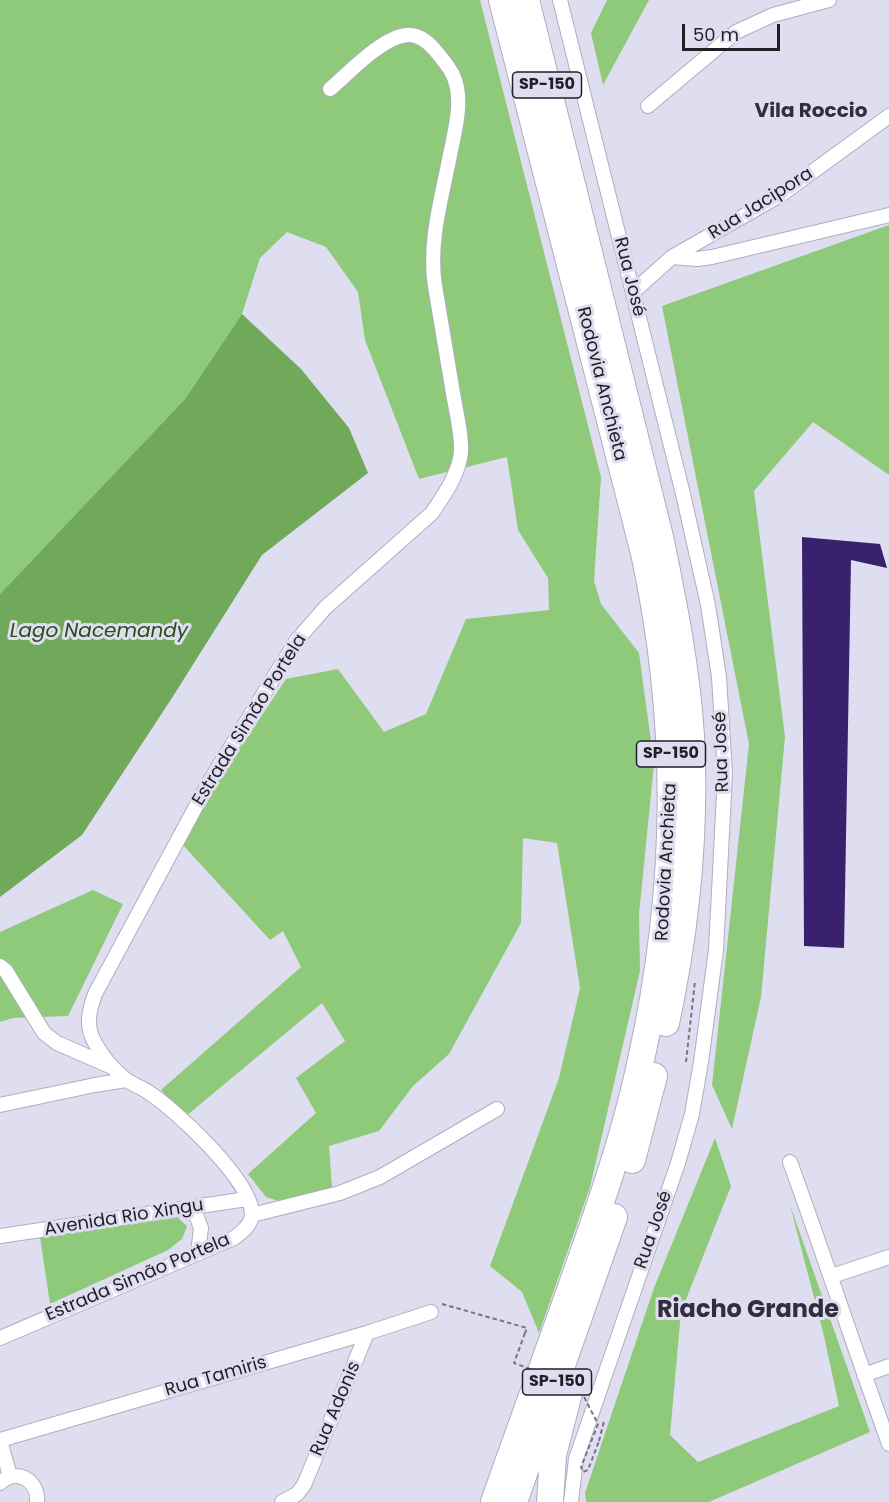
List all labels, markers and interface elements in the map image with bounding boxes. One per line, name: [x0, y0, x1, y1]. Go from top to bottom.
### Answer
scale bar: [685, 12, 782, 50]
text: 50 m: [693, 22, 739, 47]
road number: SP-150: [512, 72, 582, 98]
district label: Vila Roccio: [755, 100, 867, 124]
street label: Rua Jacipora: [705, 163, 817, 245]
street label: Rua José: [609, 235, 649, 319]
street label: Rodovia Anchieta: [571, 305, 631, 463]
water label: Lago Nacemandy: [10, 620, 188, 644]
street label: Estrada Simão Portela: [188, 630, 312, 810]
street label: Rua José: [710, 711, 734, 793]
road number: SP-150: [636, 741, 706, 767]
street label: Rodovia Anchieta: [652, 783, 682, 941]
street label: Rua José: [631, 1188, 677, 1272]
street label: Avenida Rio Xingu: [43, 1195, 205, 1241]
street label: Estrada Simão Portela: [43, 1229, 233, 1327]
district label: Riacho Grande: [657, 1297, 839, 1325]
street label: Rua Tamiris: [163, 1352, 269, 1402]
street label: Rua Adonis: [306, 1358, 366, 1460]
road number: SP-150: [522, 1369, 592, 1395]

